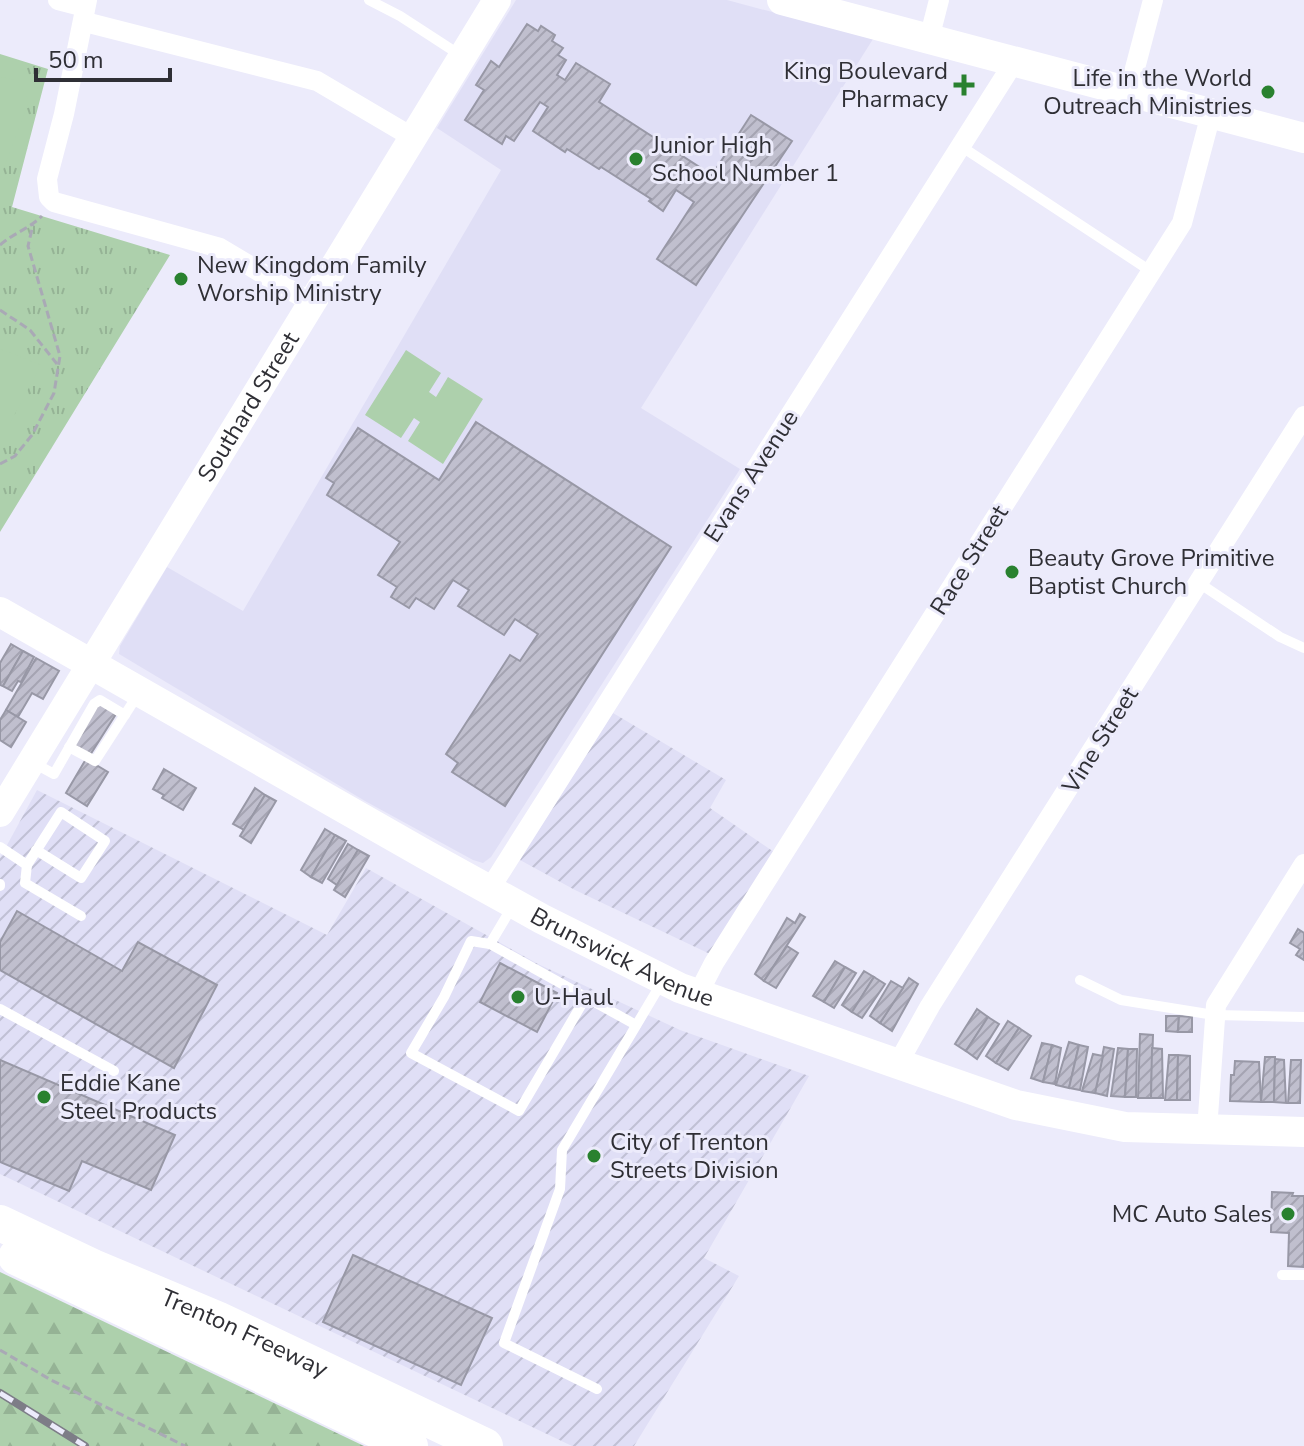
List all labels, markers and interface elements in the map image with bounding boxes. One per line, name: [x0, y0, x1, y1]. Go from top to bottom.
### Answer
scale bar: [36, 32, 170, 82]
text: 50 m: [48, 44, 104, 76]
place label: King Boulevard Pharmacy: [784, 55, 949, 115]
place label: Life in the World Outreach Ministries: [1043, 62, 1252, 122]
marker: King Boulevard Pharmacy: [955, 76, 973, 94]
marker: Life in the World Outreach Ministries: [1259, 83, 1277, 101]
place label: Junior High School Number 1: [651, 129, 839, 189]
marker: Junior High School Number 1: [627, 150, 645, 168]
place label: New Kingdom Family Worship Ministry: [197, 249, 427, 309]
marker: New Kingdom Family Worship Ministry: [172, 270, 190, 288]
street label: Southard Street: [190, 325, 307, 488]
street label: Evans Avenue: [696, 404, 806, 548]
street label: Race Street: [923, 498, 1016, 621]
place label: Beauty Grove Primitive Baptist Church: [1028, 542, 1275, 602]
marker: Beauty Grove Primitive Baptist Church: [1003, 563, 1021, 581]
street label: Vine Street: [1054, 680, 1146, 800]
street label: Brunswick Avenue: [525, 900, 718, 1015]
place label: U-Haul: [534, 981, 613, 1013]
marker: U-Haul: [509, 988, 527, 1006]
place label: Eddie Kane Steel Products: [60, 1067, 217, 1127]
marker: Eddie Kane Steel Products: [35, 1088, 53, 1106]
place label: City of Trenton Streets Division: [610, 1126, 779, 1186]
marker: City of Trenton Streets Division: [585, 1147, 603, 1165]
place label: MC Auto Sales: [1112, 1198, 1272, 1230]
marker: MC Auto Sales: [1279, 1205, 1297, 1223]
street label: Trenton Freeway: [156, 1281, 334, 1386]

